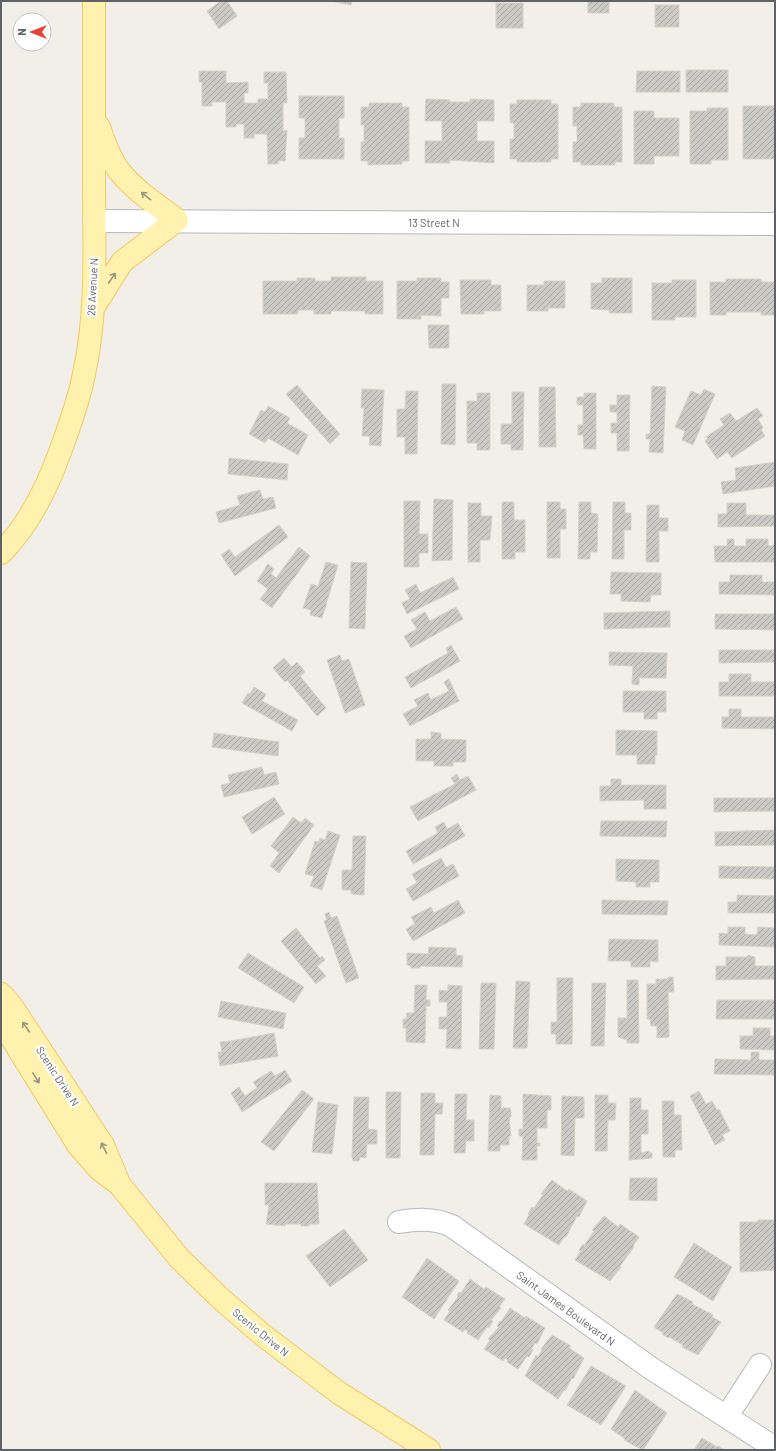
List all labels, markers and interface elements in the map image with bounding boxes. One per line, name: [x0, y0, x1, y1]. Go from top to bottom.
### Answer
north arrow: [12, 12, 52, 52]
text: N: [15, 28, 28, 36]
one-way arrow: [141, 191, 152, 200]
street label: 13 Street N: [408, 216, 460, 229]
street label: 26 Avenue N: [84, 258, 100, 316]
one-way arrow: [108, 273, 116, 284]
one-way arrow: [22, 1022, 30, 1033]
street label: Scenic Drive N: [34, 1044, 82, 1108]
one-way arrow: [33, 1072, 41, 1084]
one-way arrow: [99, 1143, 107, 1155]
street label: Saint James Boulevard N: [514, 1268, 618, 1348]
street label: Scenic Drive N: [230, 1305, 292, 1359]

